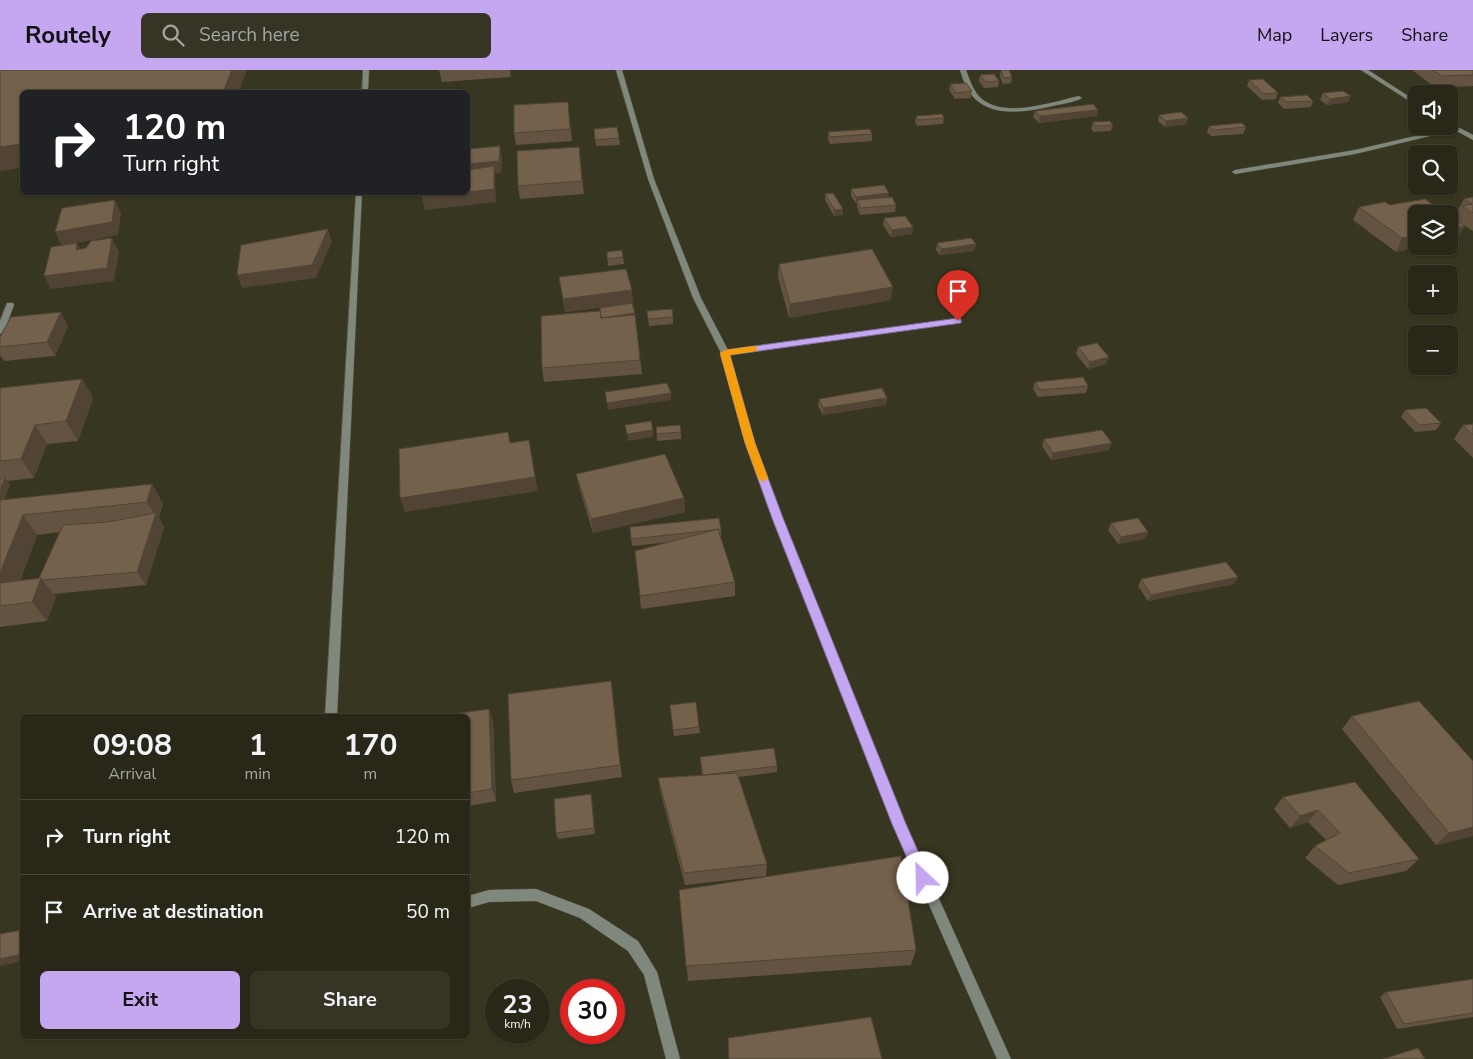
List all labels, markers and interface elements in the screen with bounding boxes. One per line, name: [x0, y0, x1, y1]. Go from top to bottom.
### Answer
search box: [141, 13, 491, 58]
text: Routely: [25, 19, 111, 51]
icon: search: [159, 21, 187, 49]
text: Search here: [199, 22, 300, 48]
text: Map: [1257, 23, 1292, 47]
text: Layers: [1320, 23, 1373, 47]
text: Share: [1401, 23, 1448, 47]
map controls: [1408, 85, 1458, 375]
button: sound: [1408, 85, 1458, 135]
text: 120 m: [123, 104, 226, 151]
icon: right: [40, 110, 105, 175]
button: search: [1408, 145, 1458, 195]
text: Turn right: [123, 149, 219, 179]
button: layers: [1408, 205, 1458, 255]
button: +: [1408, 265, 1458, 315]
pin: [937, 270, 979, 321]
icon: arrive: [944, 277, 972, 305]
button: −: [1408, 325, 1458, 375]
text: 09:08: [93, 725, 172, 766]
text: 1: [249, 725, 267, 766]
text: 170: [343, 725, 397, 766]
text: Arrival: [108, 763, 156, 785]
text: min: [244, 763, 271, 785]
text: m: [364, 763, 377, 785]
icon: right: [40, 823, 68, 851]
text: Turn right: [83, 824, 170, 850]
text: 120 m: [395, 824, 450, 850]
position arrow: [896, 851, 948, 903]
icon: arrive: [40, 898, 68, 926]
text: Arrive at destination: [83, 899, 264, 925]
text: 50 m: [406, 899, 450, 925]
button: Exit: [40, 971, 240, 1029]
button: Share: [250, 971, 450, 1029]
speed limit sign: 30: [560, 979, 625, 1044]
text: 23: [502, 988, 533, 1022]
text: km/h: [504, 1016, 531, 1032]

